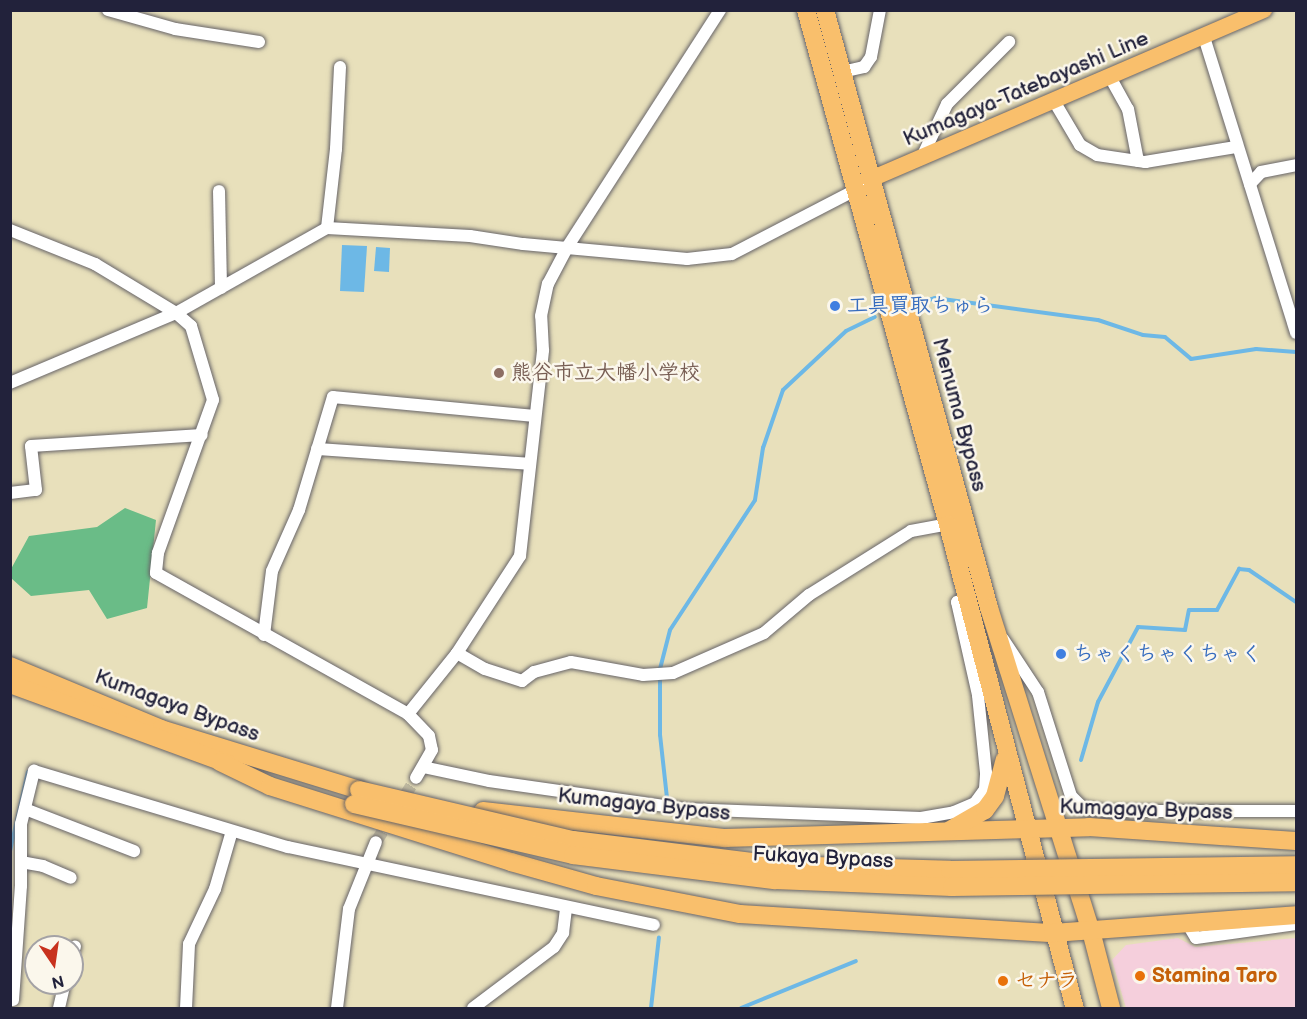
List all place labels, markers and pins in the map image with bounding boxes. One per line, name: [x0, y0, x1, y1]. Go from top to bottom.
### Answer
place label: 工具買取ちゅら: [847, 293, 994, 319]
marker: 工具買取ちゅら: [828, 299, 842, 313]
place label: 熊谷市立大幡小学校: [511, 360, 700, 386]
marker: 熊谷市立大幡小学校: [492, 366, 506, 380]
place label: ちゃくちゃくちゃく: [1073, 641, 1262, 667]
marker: ちゃくちゃくちゃく: [1054, 647, 1068, 661]
place label: Stamina Taro: [1152, 963, 1278, 989]
place label: セナラ: [1015, 968, 1078, 994]
marker: Stamina Taro: [1133, 969, 1147, 983]
marker: セナラ: [996, 974, 1010, 988]

